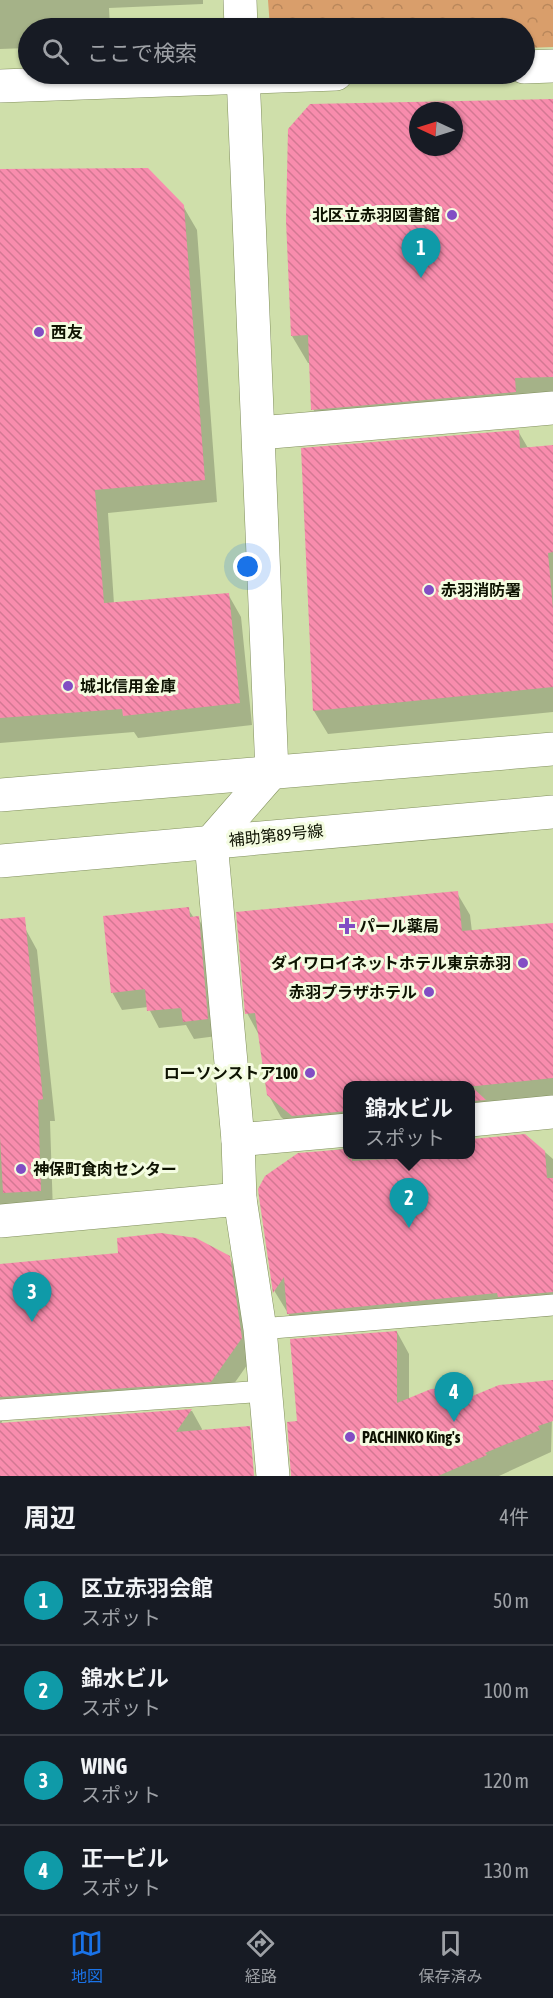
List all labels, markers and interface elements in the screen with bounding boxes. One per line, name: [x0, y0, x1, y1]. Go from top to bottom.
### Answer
search box: [18, 18, 535, 84]
icon: search: [39, 35, 72, 68]
text: ここで検索: [87, 40, 197, 66]
north arrow: [409, 102, 463, 156]
place label: 北区立赤羽図書館: [312, 206, 440, 224]
marker: 北区立赤羽図書館: [445, 208, 459, 222]
pin: 1: [402, 228, 440, 278]
place label: 西友: [51, 323, 83, 341]
marker: 西友: [32, 325, 46, 339]
your location: [233, 552, 262, 581]
place label: 赤羽消防署: [441, 581, 521, 599]
marker: 赤羽消防署: [422, 583, 436, 597]
place label: 城北信用金庫: [80, 677, 176, 695]
marker: 城北信用金庫: [61, 679, 75, 693]
street label: 補助第89号線: [228, 821, 324, 849]
place label: パール薬局: [359, 917, 439, 935]
marker: パール薬局: [340, 919, 354, 933]
place label: ダイワロイネットホテル東京赤羽: [271, 954, 511, 972]
marker: ダイワロイネットホテル東京赤羽: [516, 956, 530, 970]
place label: 赤羽プラザホテル: [289, 983, 417, 1001]
marker: 赤羽プラザホテル: [422, 985, 436, 999]
place label: ローソンストア100: [164, 1064, 298, 1082]
marker: ローソンストア100: [303, 1066, 317, 1080]
popup: [343, 1081, 475, 1159]
text: 錦水ビル: [365, 1095, 453, 1121]
text: スポット: [365, 1126, 445, 1149]
place label: 神保町食肉センター: [33, 1160, 177, 1178]
marker: 神保町食肉センター: [14, 1162, 28, 1176]
pin: 2: [390, 1178, 428, 1228]
pin: 3: [12, 1272, 51, 1322]
pin: 4: [434, 1372, 474, 1422]
place label: PACHINKO King's: [362, 1428, 461, 1446]
marker: PACHINKO King's: [343, 1430, 357, 1444]
text: 周辺: [24, 1503, 76, 1533]
text: 4件: [500, 1505, 529, 1528]
text: 区立赤羽会館: [81, 1575, 213, 1601]
text: 1: [39, 1589, 48, 1612]
text: 50 m: [493, 1589, 529, 1612]
text: スポット: [81, 1606, 161, 1629]
text: 錦水ビル: [81, 1665, 169, 1691]
text: 2: [39, 1679, 48, 1702]
text: 100 m: [484, 1679, 529, 1702]
text: スポット: [81, 1696, 161, 1719]
text: WING: [81, 1753, 127, 1779]
text: 3: [39, 1769, 48, 1792]
text: 120 m: [484, 1769, 529, 1792]
text: スポット: [81, 1783, 161, 1806]
text: 正一ビル: [81, 1845, 169, 1871]
text: 4: [39, 1859, 48, 1882]
text: 130 m: [484, 1859, 529, 1882]
text: スポット: [81, 1876, 161, 1899]
tab: 地図: [70, 1927, 103, 1987]
tab: 経路: [244, 1927, 277, 1987]
tab: 保存済み: [418, 1927, 482, 1987]

